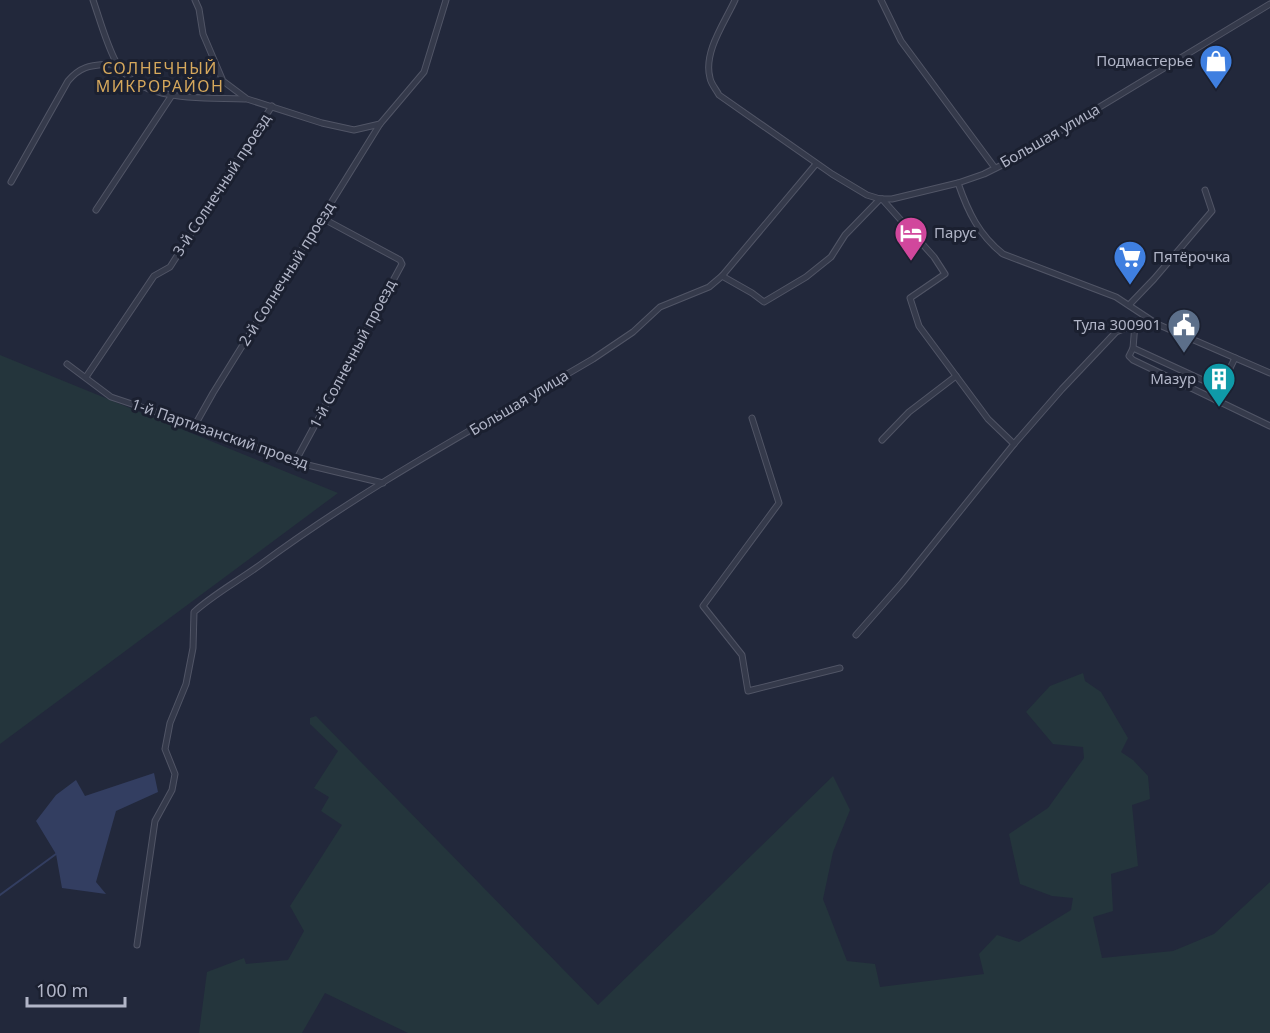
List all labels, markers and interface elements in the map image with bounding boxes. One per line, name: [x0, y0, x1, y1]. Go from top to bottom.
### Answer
shop icon: Подмастерье: [1198, 43, 1234, 90]
place label: Подмастерье: [1096, 50, 1193, 70]
district label: СОЛНЕЧНЫЙ МИКРОРАЙОН: [96, 57, 224, 97]
street label: Большая улица: [996, 98, 1103, 172]
street label: 3-й Солнечный проезд: [168, 110, 275, 259]
street label: 2-й Солнечный проезд: [234, 198, 339, 349]
hotel icon: Парус: [893, 215, 929, 262]
place label: Парус: [934, 222, 977, 242]
supermarket icon: Пятёрочка: [1112, 239, 1148, 286]
place label: Пятёрочка: [1153, 246, 1230, 266]
street label: 1-й Солнечный проезд: [304, 276, 400, 431]
public building icon: Тула 300901: [1166, 307, 1202, 354]
place label: Тула 300901: [1074, 314, 1161, 334]
building icon: Мазур: [1201, 361, 1237, 408]
street label: Большая улица: [465, 365, 572, 440]
place label: Мазур: [1150, 368, 1196, 388]
street label: 1-й Партизанский проезд: [129, 393, 311, 473]
scale bar: [27, 970, 124, 1008]
text: 100 m: [36, 978, 88, 1002]

